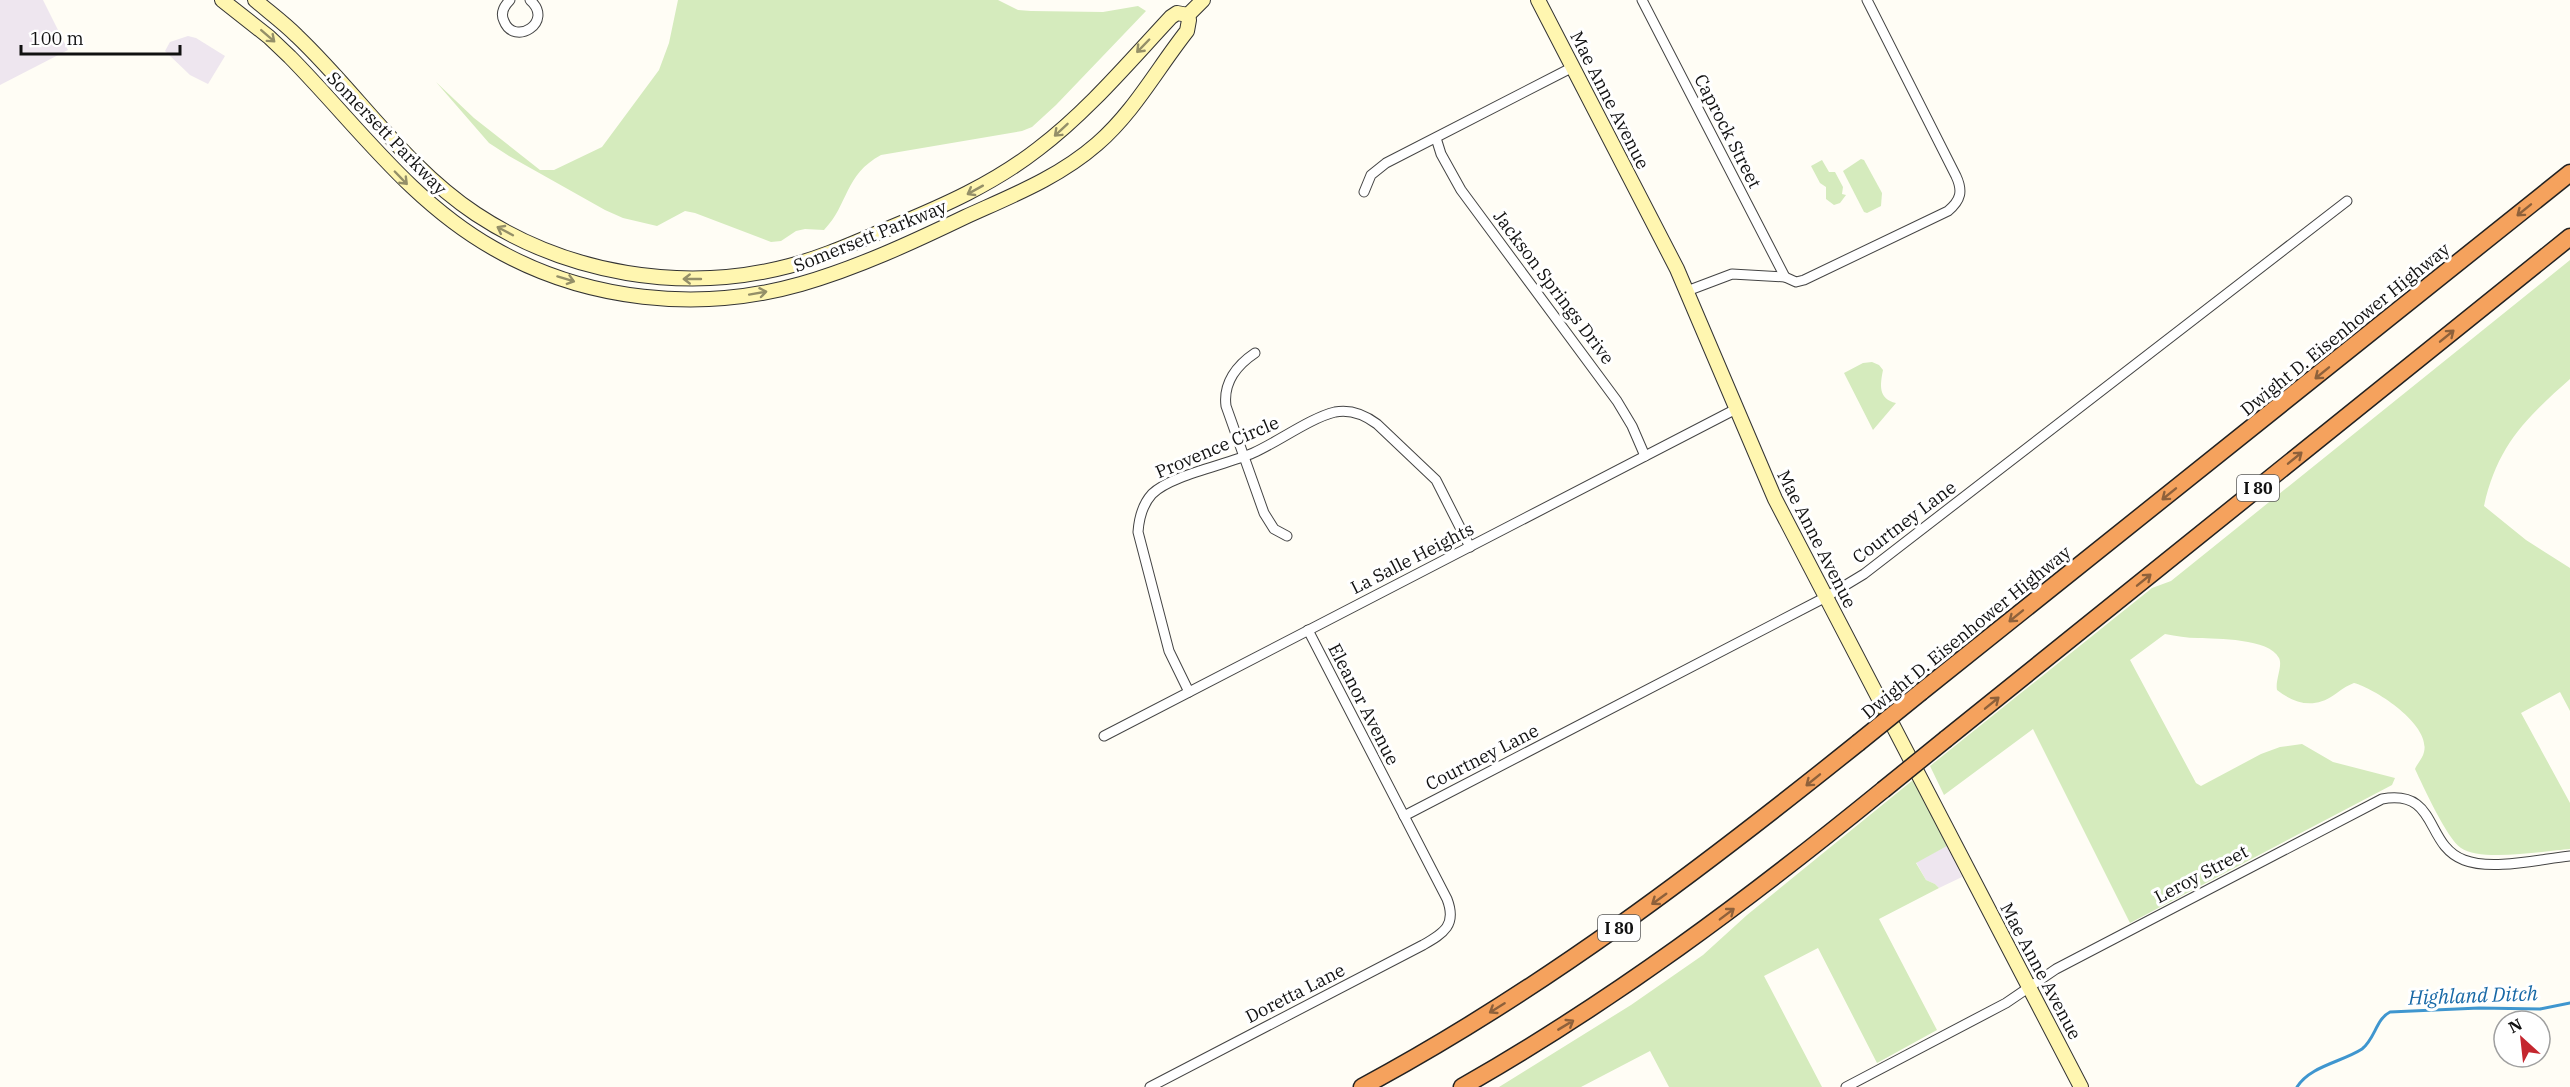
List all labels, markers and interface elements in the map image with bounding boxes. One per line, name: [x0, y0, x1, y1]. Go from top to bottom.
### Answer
scale bar: [21, 18, 180, 56]
text: 100 m: [30, 27, 84, 50]
street label: Mae Anne Avenue: [1565, 27, 1655, 173]
one-way arrow: [260, 29, 275, 43]
one-way arrow: [1136, 39, 1150, 54]
street label: Somersett Parkway: [322, 66, 452, 200]
street label: Caprock Street: [1689, 70, 1767, 192]
one-way arrow: [1053, 123, 1068, 137]
one-way arrow: [394, 171, 409, 186]
one-way arrow: [967, 184, 984, 196]
street label: Somersett Parkway: [790, 195, 950, 277]
one-way arrow: [2517, 204, 2533, 217]
street label: Jackson Springs Drive: [1488, 205, 1620, 369]
one-way arrow: [497, 225, 514, 237]
street label: Dwight D. Eisenhower Highway: [2236, 237, 2455, 421]
one-way arrow: [682, 273, 702, 285]
one-way arrow: [556, 274, 575, 285]
one-way arrow: [748, 288, 768, 299]
one-way arrow: [2439, 329, 2455, 342]
one-way arrow: [2314, 366, 2330, 379]
street label: Provence Circle: [1152, 411, 1282, 483]
one-way arrow: [2287, 452, 2303, 465]
street label: Mae Anne Avenue: [1772, 466, 1862, 612]
road number: I 80: [2237, 475, 2279, 501]
street label: Courtney Lane: [1848, 476, 1960, 568]
one-way arrow: [2161, 488, 2177, 501]
street label: La Salle Heights: [1346, 517, 1478, 599]
street label: Dwight D. Eisenhower Highway: [1857, 540, 2076, 724]
one-way arrow: [2135, 574, 2151, 587]
one-way arrow: [2009, 609, 2025, 622]
street label: Eleanor Avenue: [1323, 639, 1405, 769]
one-way arrow: [1984, 696, 2000, 709]
street label: Courtney Lane: [1422, 719, 1542, 795]
one-way arrow: [1805, 773, 1821, 786]
street label: Leroy Street: [2150, 840, 2252, 908]
one-way arrow: [1651, 893, 1667, 905]
street label: Mae Anne Avenue: [1995, 899, 2087, 1043]
one-way arrow: [1718, 908, 1734, 920]
road number: I 80: [1598, 915, 1640, 941]
street label: Doretta Lane: [1241, 958, 1349, 1028]
water label: Highland Ditch: [2407, 979, 2538, 1011]
one-way arrow: [1489, 1002, 1506, 1014]
north arrow: [2492, 1009, 2552, 1069]
text: N: [2505, 1014, 2525, 1037]
one-way arrow: [1558, 1018, 1575, 1031]

